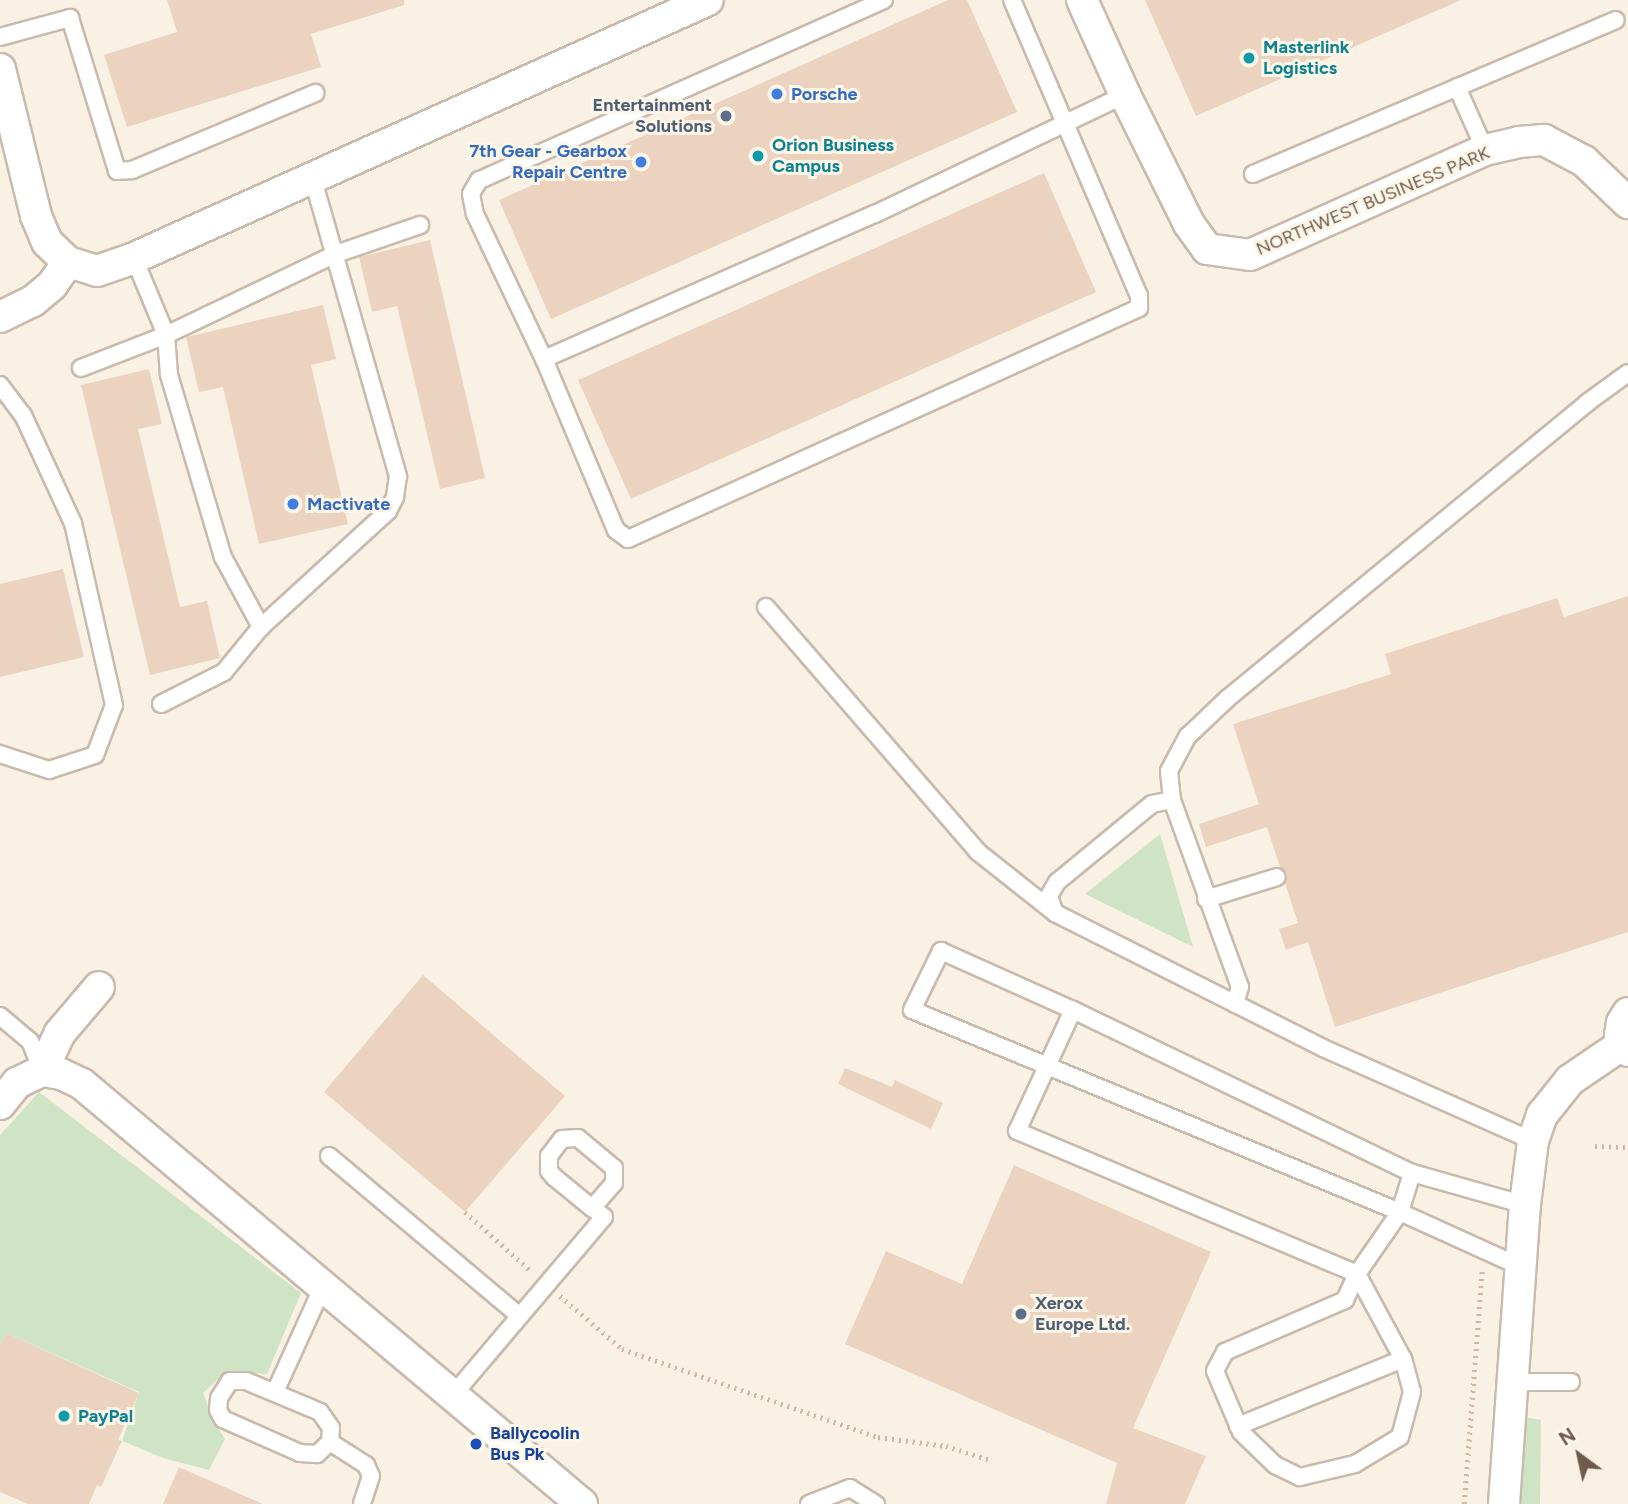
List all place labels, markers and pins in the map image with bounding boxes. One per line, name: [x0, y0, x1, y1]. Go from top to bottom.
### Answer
place label: Masterlink Logistics: [1263, 37, 1349, 80]
marker: Masterlink Logistics: [1241, 50, 1257, 66]
place label: Porsche: [791, 83, 857, 105]
marker: Porsche: [769, 86, 785, 102]
place label: Entertainment Solutions: [593, 95, 712, 138]
marker: Entertainment Solutions: [718, 108, 734, 124]
place label: Orion Business Campus: [772, 135, 894, 178]
place label: 7th Gear - Gearbox Repair Centre: [469, 141, 627, 184]
marker: Orion Business Campus: [750, 148, 766, 164]
marker: 7th Gear - Gearbox Repair Centre: [633, 154, 649, 170]
place label: Mactivate: [307, 493, 390, 515]
marker: Mactivate: [285, 496, 301, 512]
place label: Xerox Europe Ltd.: [1035, 1293, 1130, 1336]
marker: Xerox Europe Ltd.: [1013, 1306, 1029, 1322]
place label: PayPal: [78, 1405, 133, 1427]
marker: PayPal: [56, 1408, 72, 1424]
place label: Ballycoolin Bus Pk: [490, 1423, 580, 1466]
marker: Ballycoolin Bus Pk: [468, 1436, 484, 1452]

